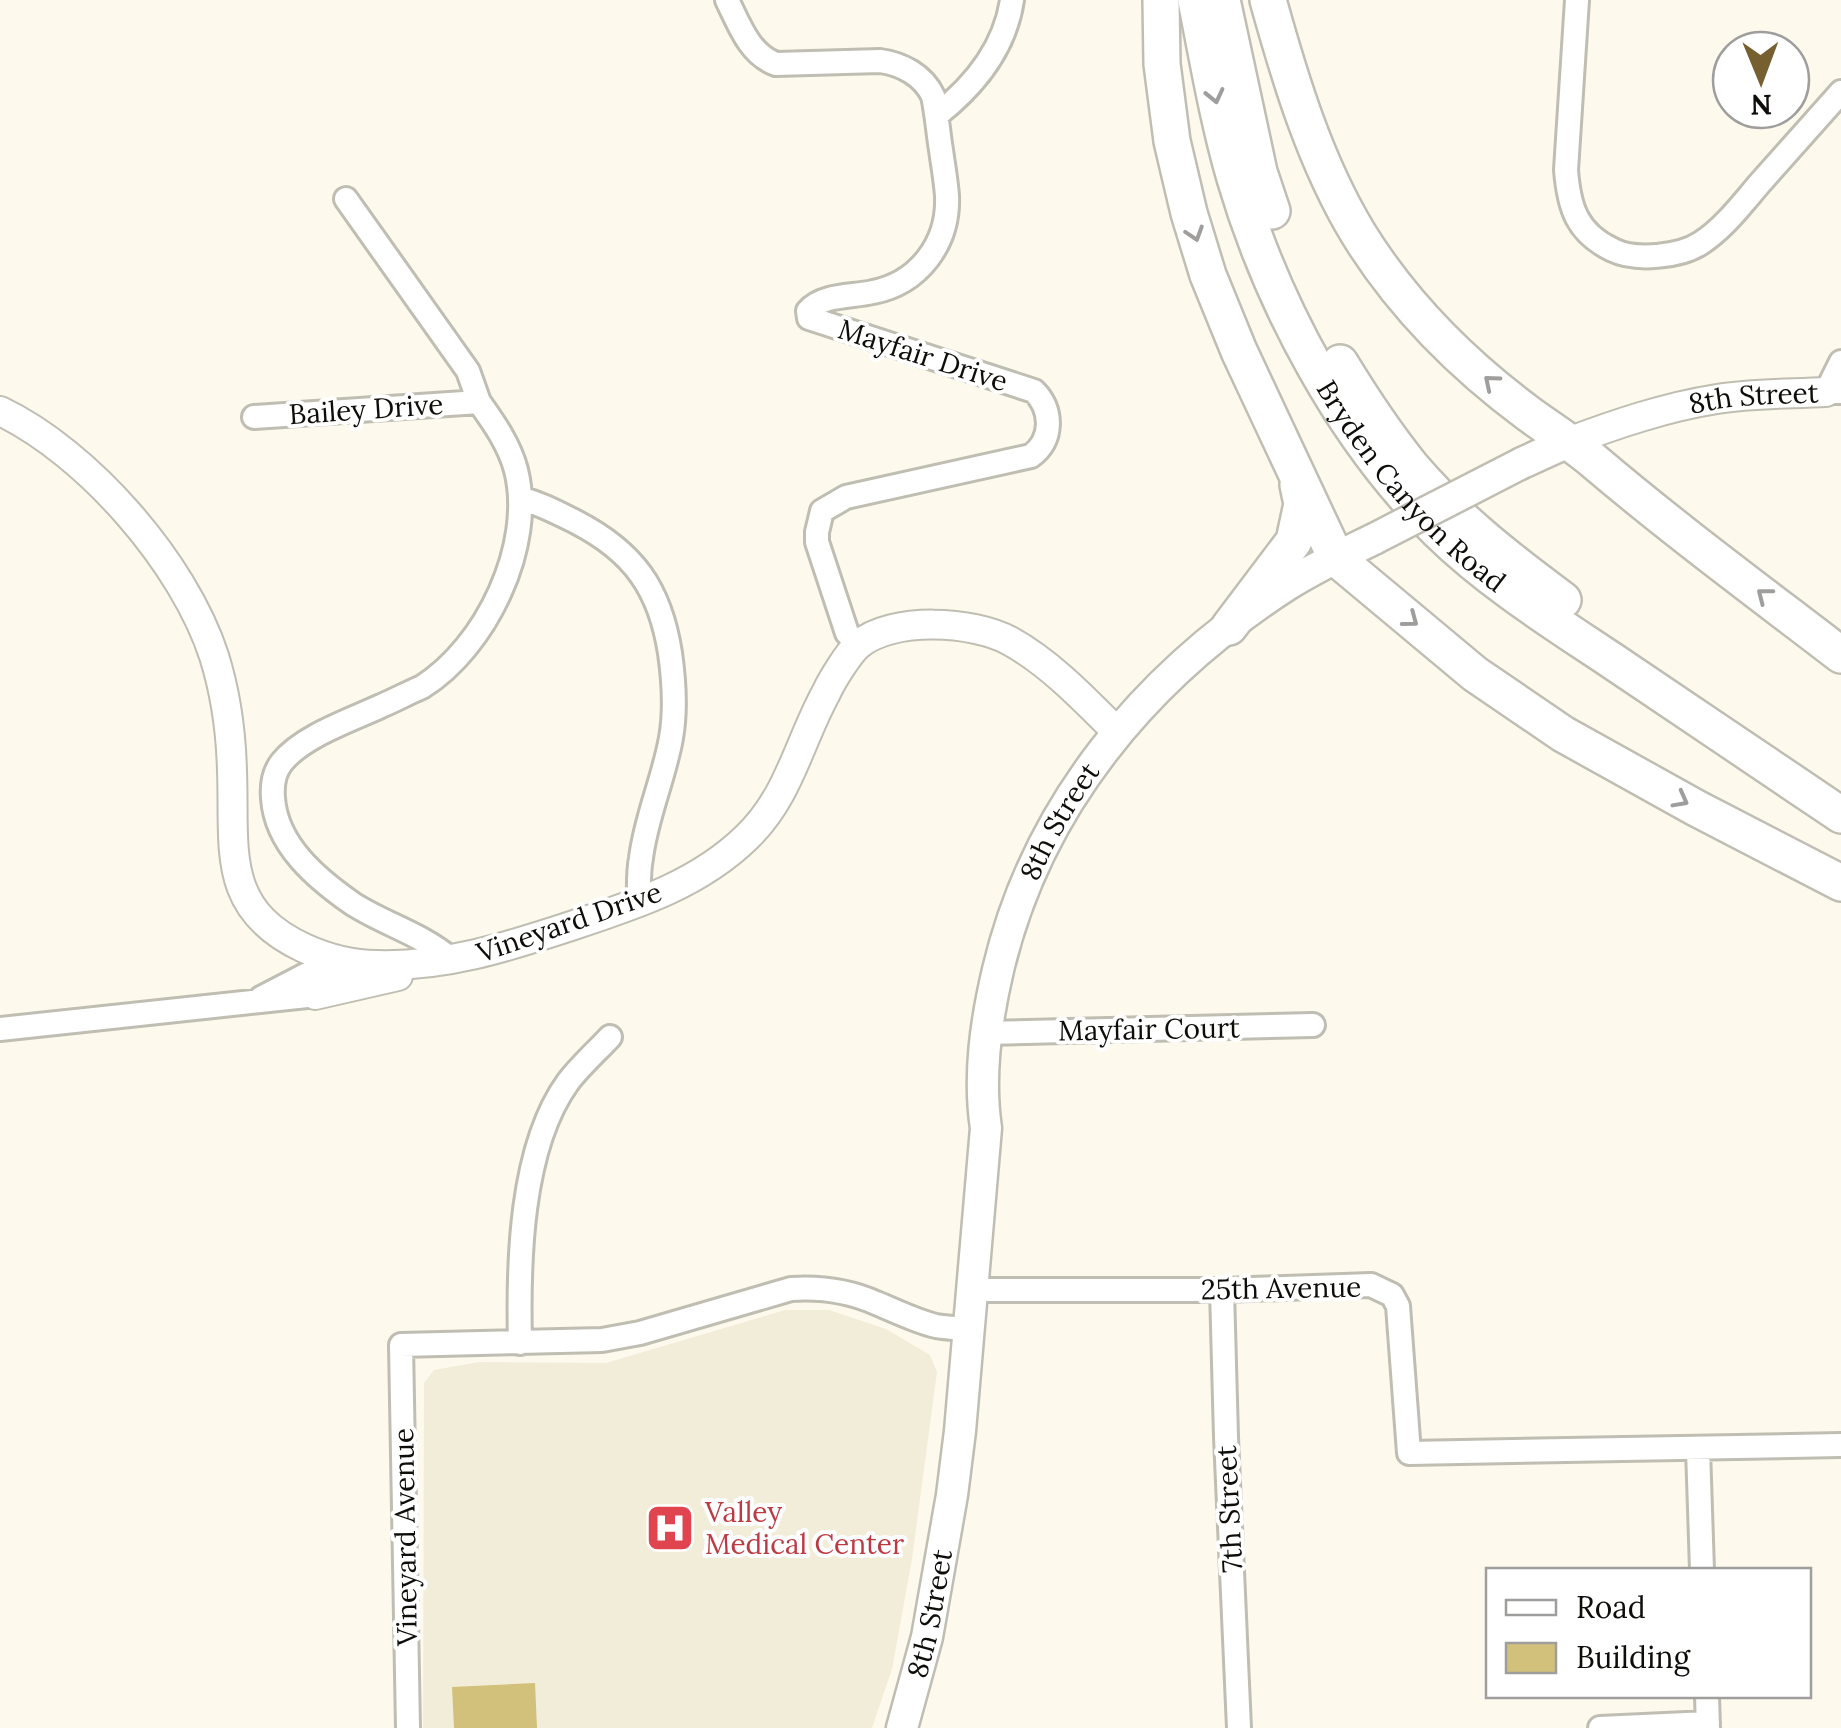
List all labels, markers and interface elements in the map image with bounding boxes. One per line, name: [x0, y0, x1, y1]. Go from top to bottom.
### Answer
north arrow: [1711, 30, 1811, 130]
one-way arrow: [1203, 87, 1224, 104]
text: N: [1750, 87, 1773, 123]
one-way arrow: [1184, 225, 1204, 242]
street label: Mayfair Drive: [834, 311, 1012, 399]
street label: Bryden Canyon Road: [1309, 374, 1513, 600]
street label: 8th Street: [1685, 374, 1819, 422]
one-way arrow: [1484, 376, 1502, 394]
street label: Bailey Drive: [288, 386, 444, 432]
one-way arrow: [1757, 590, 1775, 607]
one-way arrow: [1400, 608, 1418, 625]
street label: 8th Street: [1012, 755, 1107, 886]
one-way arrow: [1670, 787, 1688, 807]
street label: Vineyard Drive: [471, 874, 666, 971]
street label: Mayfair Court: [1058, 1009, 1240, 1049]
street label: 25th Avenue: [1201, 1269, 1361, 1307]
street label: Vineyard Avenue: [385, 1428, 425, 1647]
street label: 7th Street: [1208, 1444, 1250, 1573]
place label: Valley Medical Center: [704, 1494, 904, 1562]
hospital icon: Valley Medical Center: [644, 1502, 696, 1554]
street label: 8th Street: [899, 1546, 960, 1682]
legend: [1486, 1568, 1811, 1698]
text: Road: [1576, 1588, 1646, 1626]
text: Building: [1576, 1638, 1692, 1677]

